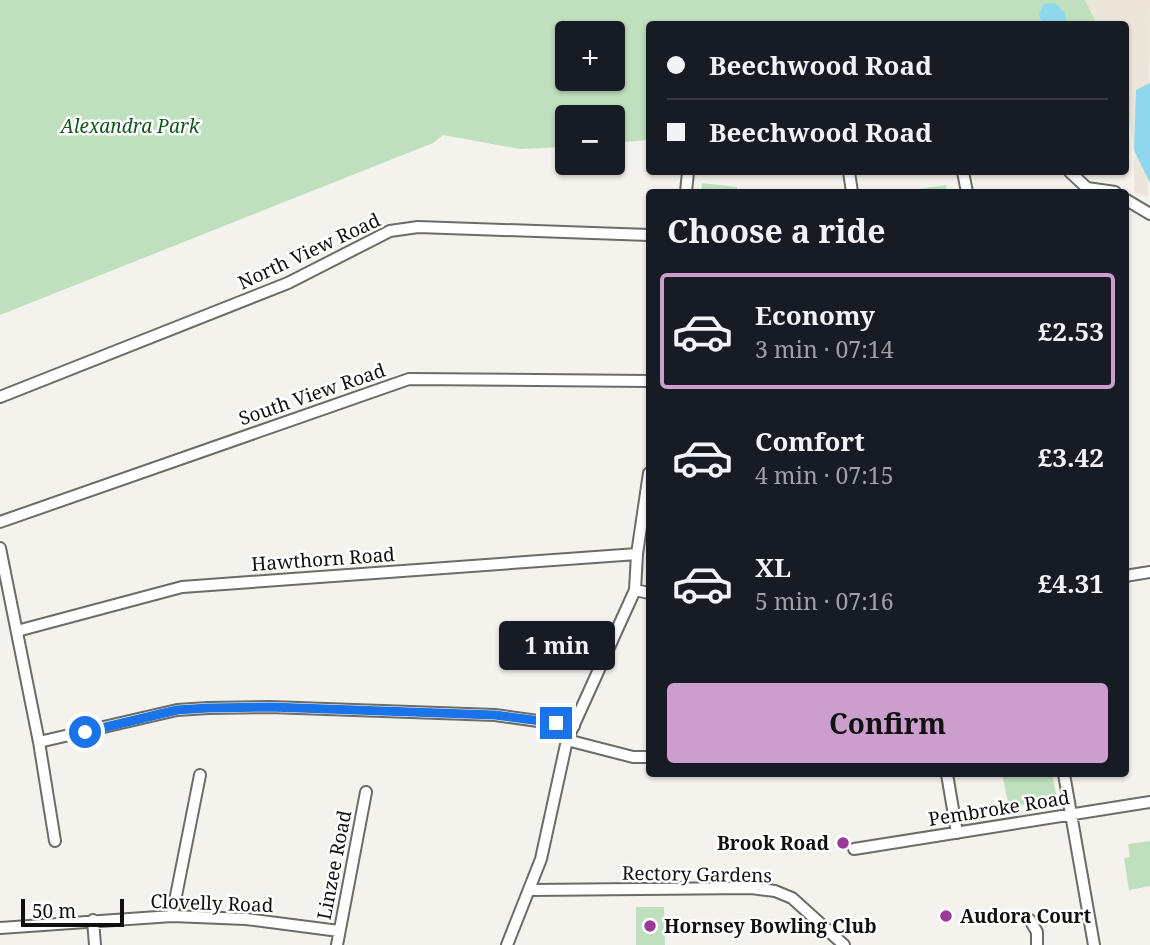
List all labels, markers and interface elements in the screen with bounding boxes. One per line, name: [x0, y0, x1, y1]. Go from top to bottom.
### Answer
map controls: [555, 21, 625, 175]
button: +: [555, 21, 625, 91]
text: Beechwood Road: [709, 47, 932, 83]
button: −: [555, 105, 625, 175]
park label: Alexandra Park: [58, 113, 201, 139]
text: Beechwood Road: [709, 114, 932, 150]
street label: North View Road: [234, 206, 385, 295]
text: Choose a ride: [667, 209, 886, 252]
text: Economy: [755, 297, 875, 333]
icon: car: [671, 300, 734, 363]
text: £2.53: [1038, 313, 1104, 349]
text: 3 min · 07:14: [755, 333, 893, 365]
street label: South View Road: [235, 357, 389, 431]
text: Comfort: [755, 423, 865, 459]
icon: car: [671, 426, 734, 489]
text: £3.42: [1038, 439, 1104, 475]
text: 4 min · 07:15: [755, 459, 893, 491]
street label: Hawthorn Road: [250, 541, 396, 577]
text: XL: [755, 549, 791, 585]
icon: car: [671, 552, 734, 615]
text: £4.31: [1038, 565, 1104, 601]
text: 5 min · 07:16: [755, 585, 893, 617]
callout: 1 min: [498, 622, 614, 670]
text: 1 min: [524, 629, 590, 661]
button: Confirm: [667, 683, 1108, 763]
route end: [540, 707, 572, 739]
route start: [69, 716, 101, 748]
street label: Pembroke Road: [926, 784, 1072, 832]
street label: Linzee Road: [311, 808, 357, 922]
place label: Brook Road: [717, 830, 830, 856]
marker: Brook Road: [835, 835, 851, 851]
street label: Rectory Gardens: [622, 860, 772, 888]
street label: Clovelly Road: [150, 888, 274, 918]
scale bar: [21, 896, 124, 928]
text: 50 m: [32, 898, 76, 924]
place label: Audora Court: [960, 903, 1091, 929]
marker: Audora Court: [938, 908, 954, 924]
place label: Hornsey Bowling Club: [664, 913, 877, 939]
marker: Hornsey Bowling Club: [642, 918, 658, 934]

